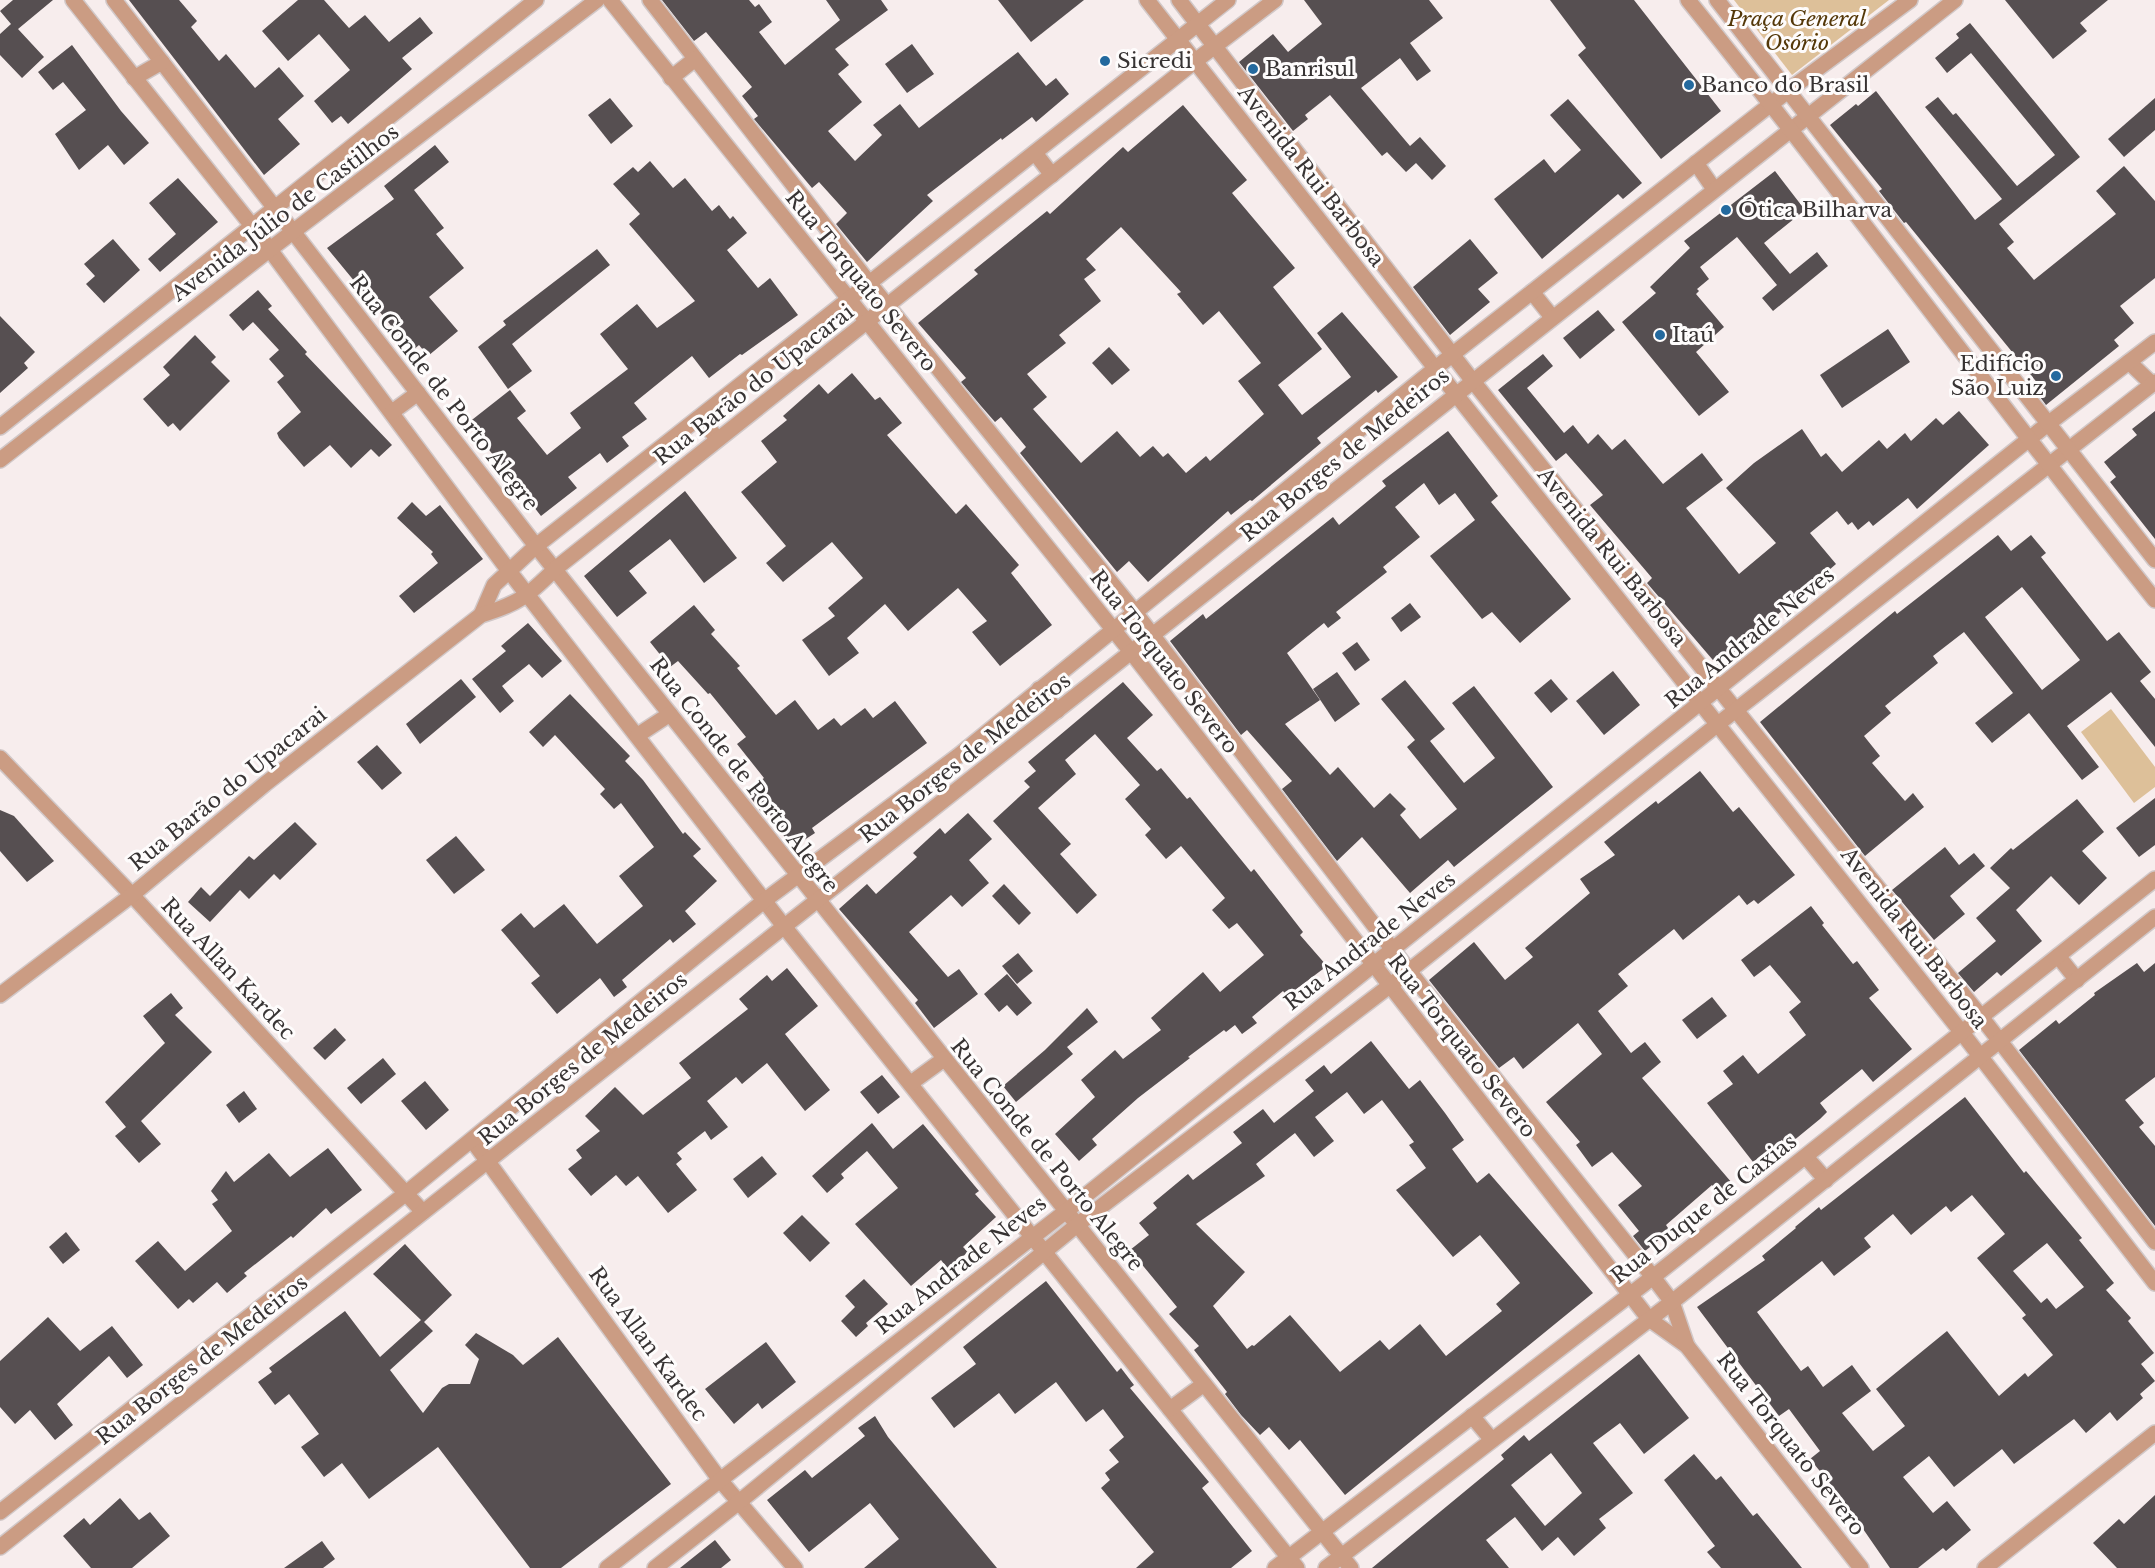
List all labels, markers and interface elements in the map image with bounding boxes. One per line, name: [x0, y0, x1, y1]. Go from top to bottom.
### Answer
park label: Praça General Osório: [1727, 6, 1867, 56]
place label: Sicredi: [1117, 48, 1192, 74]
marker: Sicredi: [1098, 54, 1112, 68]
place label: Banrisul: [1265, 56, 1355, 82]
marker: Banrisul: [1246, 62, 1260, 76]
place label: Banco do Brasil: [1701, 72, 1870, 98]
marker: Banco do Brasil: [1682, 78, 1696, 92]
street label: Avenida Rui Barbosa: [1232, 79, 1390, 272]
street label: Avenida Júlio de Castilhos: [165, 119, 404, 308]
street label: Rua Torquato Severo: [780, 185, 942, 377]
place label: Ótica Bilharva: [1738, 197, 1892, 223]
marker: Ótica Bilharva: [1719, 203, 1733, 217]
street label: Rua Conde de Porto Alegre: [344, 270, 544, 516]
street label: Rua Barão do Upacarai: [649, 299, 859, 471]
place label: Itaú: [1672, 322, 1714, 348]
marker: Itaú: [1653, 328, 1667, 342]
place label: Edifício São Luiz: [1951, 351, 2044, 401]
street label: Rua Borges de Medeiros: [1235, 363, 1455, 547]
marker: Edifício São Luiz: [2049, 369, 2063, 383]
street label: Avenida Rui Barbosa: [1531, 461, 1692, 652]
street label: Rua Andrade Neves: [1660, 562, 1840, 714]
street label: Rua Torquato Severo: [1084, 565, 1244, 759]
street label: Rua Conde de Porto Alegre: [644, 652, 844, 898]
street label: Rua Borges de Medeiros: [854, 667, 1076, 849]
street label: Rua Barão do Upacarai: [124, 701, 332, 877]
street label: Avenida Rui Barbosa: [1835, 841, 1993, 1034]
street label: Rua Andrade Neves: [1279, 866, 1461, 1016]
street label: Rua Allan Kardec: [156, 893, 300, 1045]
street label: Rua Torquato Severo: [1382, 949, 1542, 1143]
street label: Rua Borges de Medeiros: [473, 967, 693, 1151]
street label: Rua Conde de Porto Alegre: [945, 1034, 1149, 1276]
street label: Rua Duque de Caxias: [1606, 1128, 1802, 1290]
street label: Rua Andrade Neves: [870, 1190, 1052, 1340]
street label: Rua Allan Kardec: [583, 1262, 713, 1426]
street label: Rua Borges de Medeiros: [91, 1269, 313, 1451]
street label: Rua Torquato Severo: [1711, 1347, 1871, 1541]

